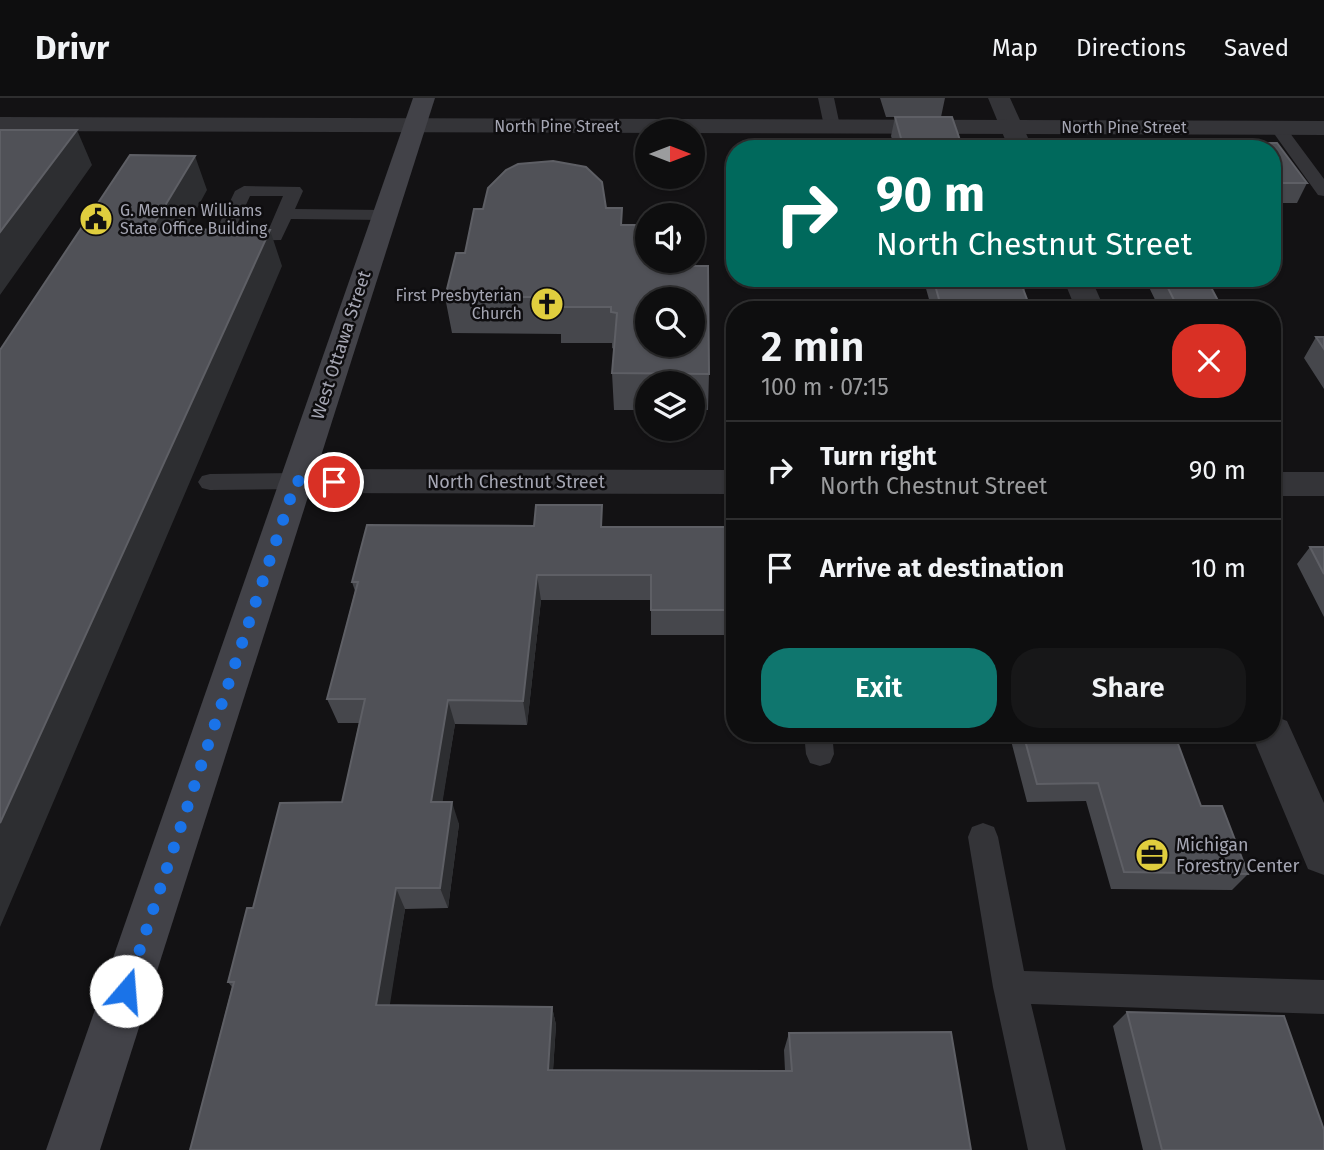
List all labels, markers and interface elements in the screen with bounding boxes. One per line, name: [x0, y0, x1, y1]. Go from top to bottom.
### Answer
text: Drivr: [35, 28, 109, 68]
text: Map: [992, 34, 1038, 62]
text: Directions: [1076, 34, 1186, 62]
text: Saved: [1224, 34, 1289, 62]
street label: North Pine Street: [494, 117, 620, 136]
street label: North Pine Street: [1061, 118, 1187, 137]
north arrow: [635, 119, 705, 189]
map controls: [635, 119, 705, 441]
text: 90 m: [876, 165, 985, 224]
icon: right: [761, 168, 852, 259]
public building icon: G. Mennen Williams State Office Building: [77, 200, 115, 238]
place label: G. Mennen Williams State Office Building: [120, 201, 268, 238]
button: sound: [635, 203, 705, 273]
text: North Chestnut Street: [876, 225, 1192, 263]
street label: West Ottawa Street: [307, 267, 376, 422]
church icon: First Presbyterian Church: [528, 285, 566, 323]
place label: First Presbyterian Church: [396, 286, 522, 323]
button: search: [635, 287, 705, 357]
text: 2 min: [761, 322, 865, 372]
button: close: [1172, 324, 1246, 398]
button: layers: [635, 371, 705, 441]
text: 100 m · 07:15: [761, 373, 889, 401]
text: Turn right: [820, 441, 937, 472]
icon: right: [761, 451, 799, 489]
pin: [304, 452, 364, 512]
text: 90 m: [1189, 455, 1246, 486]
icon: arrive: [315, 463, 353, 501]
street label: North Chestnut Street: [427, 471, 605, 493]
text: North Chestnut Street: [820, 472, 1047, 500]
icon: arrive: [761, 549, 799, 587]
text: Arrive at destination: [820, 553, 1064, 584]
text: 10 m: [1191, 553, 1246, 584]
button: Exit: [761, 648, 997, 728]
button: Share: [1011, 648, 1246, 728]
place label: Michigan Forestry Center: [1176, 834, 1300, 877]
office icon: Michigan Forestry Center: [1133, 836, 1171, 874]
position arrow: [89, 954, 163, 1028]

